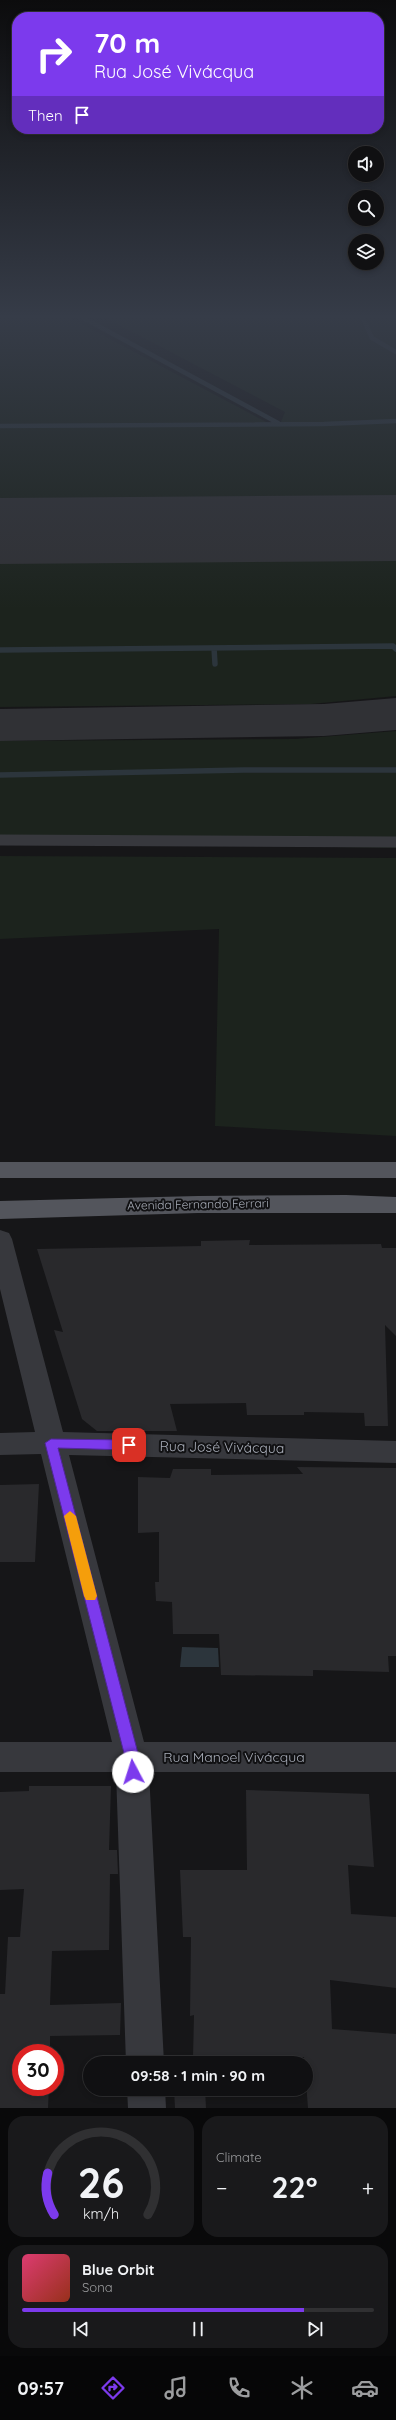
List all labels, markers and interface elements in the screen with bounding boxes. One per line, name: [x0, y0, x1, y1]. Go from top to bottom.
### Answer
text: 70 m: [94, 25, 160, 60]
icon: right: [28, 28, 80, 80]
text: Rua José Vivácqua: [94, 60, 254, 83]
icon: arrive: [71, 104, 93, 126]
text: Then: [28, 106, 63, 125]
map controls: [348, 146, 384, 270]
button: sound: [348, 146, 384, 182]
button: search: [348, 190, 384, 226]
button: layers: [348, 234, 384, 270]
street label: Avenida Fernando Ferrari: [127, 1195, 269, 1213]
pin: [112, 1428, 146, 1462]
icon: arrive: [118, 1434, 140, 1456]
street label: Rua José Vivácqua: [160, 1437, 284, 1457]
street label: Rua Manoel Vivácqua: [163, 1748, 305, 1766]
position arrow: [112, 1751, 154, 1793]
speed limit sign: 30: [12, 2044, 64, 2096]
text: 09:58 · 1 min · 90 m: [131, 2066, 265, 2085]
text: Climate: [216, 2149, 262, 2165]
text: 26: [78, 2155, 124, 2207]
text: 22°: [272, 2168, 317, 2206]
text: −: [216, 2174, 227, 2202]
text: +: [362, 2174, 374, 2202]
text: km/h: [83, 2204, 119, 2222]
text: Blue Orbit: [82, 2260, 155, 2279]
text: Sona: [82, 2279, 113, 2295]
icon: previous: [70, 2318, 92, 2340]
icon: pause: [187, 2318, 209, 2340]
icon: next: [304, 2318, 326, 2340]
icon: directions: [99, 2374, 127, 2402]
icon: music: [162, 2374, 190, 2402]
icon: phone: [225, 2374, 253, 2402]
icon: climate: [288, 2374, 316, 2402]
icon: car: [351, 2374, 379, 2402]
text: 09:57: [17, 2377, 64, 2400]

